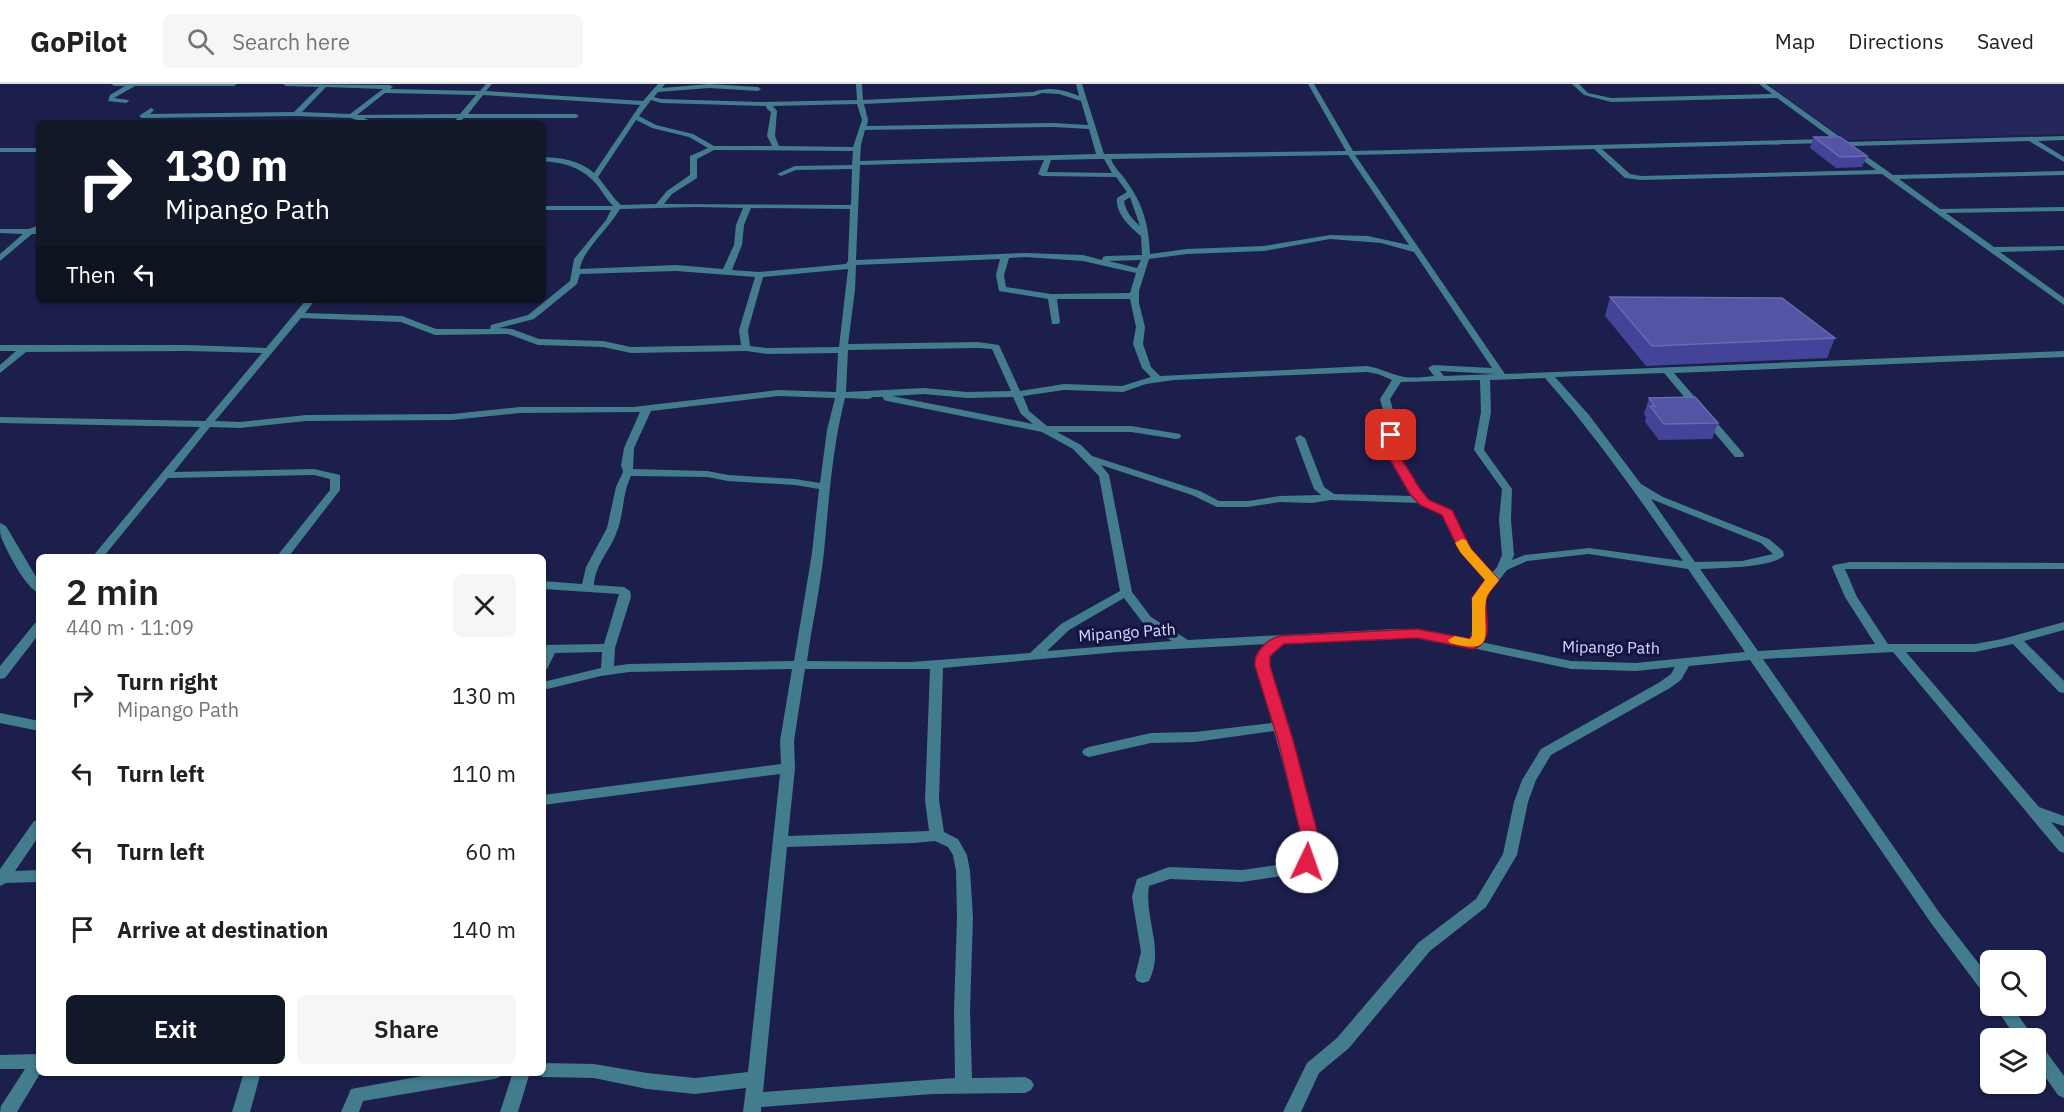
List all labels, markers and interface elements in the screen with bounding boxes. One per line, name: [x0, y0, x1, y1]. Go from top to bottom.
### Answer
search box: [163, 14, 583, 68]
text: GoPilot: [30, 23, 127, 60]
icon: search: [184, 25, 217, 58]
text: Search here: [232, 27, 350, 56]
text: Map: [1775, 27, 1815, 55]
text: Directions: [1848, 27, 1944, 55]
text: Saved: [1977, 27, 2034, 55]
text: 130 m: [165, 138, 288, 193]
icon: right: [66, 144, 144, 222]
text: Mipango Path: [165, 191, 330, 226]
icon: left: [128, 258, 161, 291]
text: Then: [66, 260, 116, 289]
pin: [1365, 409, 1416, 460]
icon: arrive: [1374, 418, 1407, 451]
text: 2 min: [66, 568, 159, 615]
button: close: [453, 574, 516, 637]
text: 440 m · 11:09: [66, 614, 194, 641]
street label: Mipango Path: [1078, 619, 1176, 645]
street label: Mipango Path: [1562, 636, 1660, 658]
text: Turn right: [117, 667, 218, 696]
icon: right: [66, 679, 99, 712]
text: 130 m: [452, 681, 516, 710]
text: Mipango Path: [117, 696, 239, 723]
icon: left: [66, 757, 99, 790]
text: Turn left: [117, 759, 205, 788]
text: 110 m: [452, 759, 516, 788]
position arrow: [1275, 830, 1339, 894]
icon: left: [66, 835, 99, 868]
text: Turn left: [117, 837, 205, 866]
text: 60 m: [465, 837, 516, 866]
icon: arrive: [66, 913, 99, 946]
text: Arrive at destination: [117, 915, 328, 944]
text: 140 m: [452, 915, 516, 944]
map controls: [1980, 950, 2046, 1094]
button: search: [1980, 950, 2046, 1016]
button: Exit: [66, 995, 285, 1064]
button: Share: [297, 995, 516, 1064]
button: layers: [1980, 1028, 2046, 1094]

